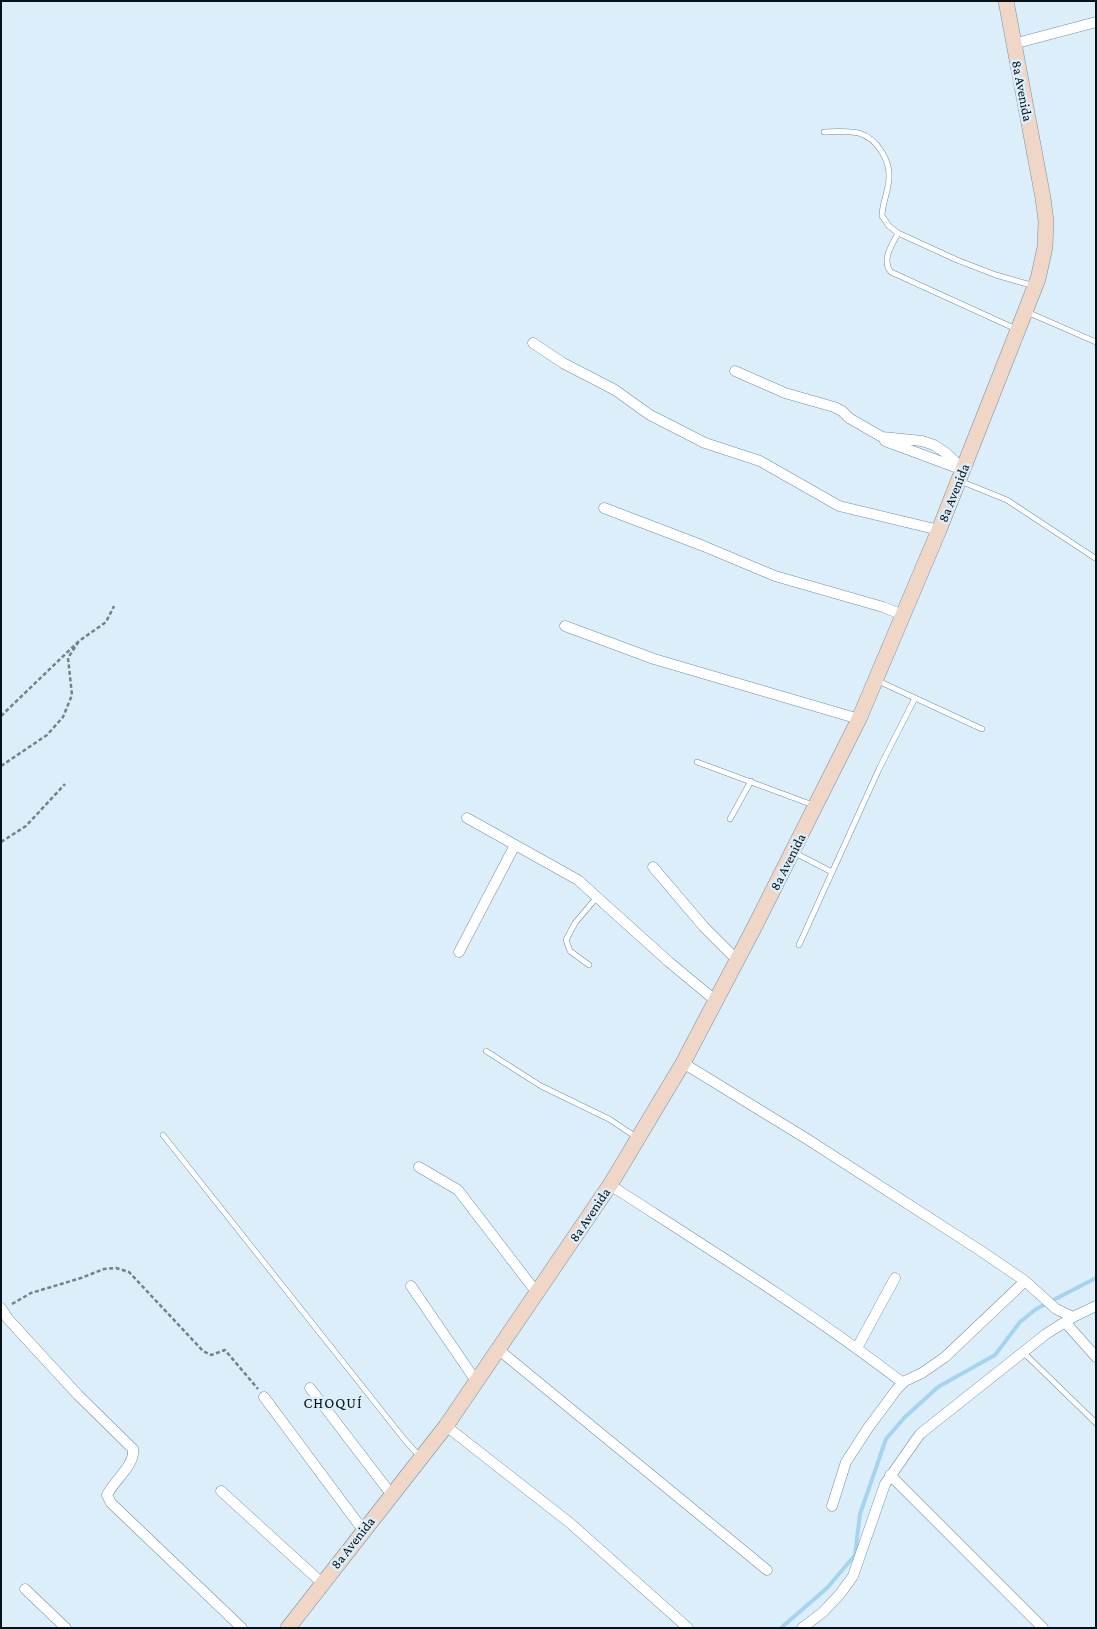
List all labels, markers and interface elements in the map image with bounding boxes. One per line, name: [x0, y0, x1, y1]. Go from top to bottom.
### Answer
street label: 8a Avenida: [1008, 59, 1036, 123]
street label: 8a Avenida: [935, 461, 973, 525]
street label: 8a Avenida: [766, 831, 810, 893]
street label: 8a Avenida: [566, 1185, 614, 1245]
district label: CHOQUÍ: [303, 1394, 363, 1412]
street label: 8a Avenida: [327, 1513, 379, 1573]

